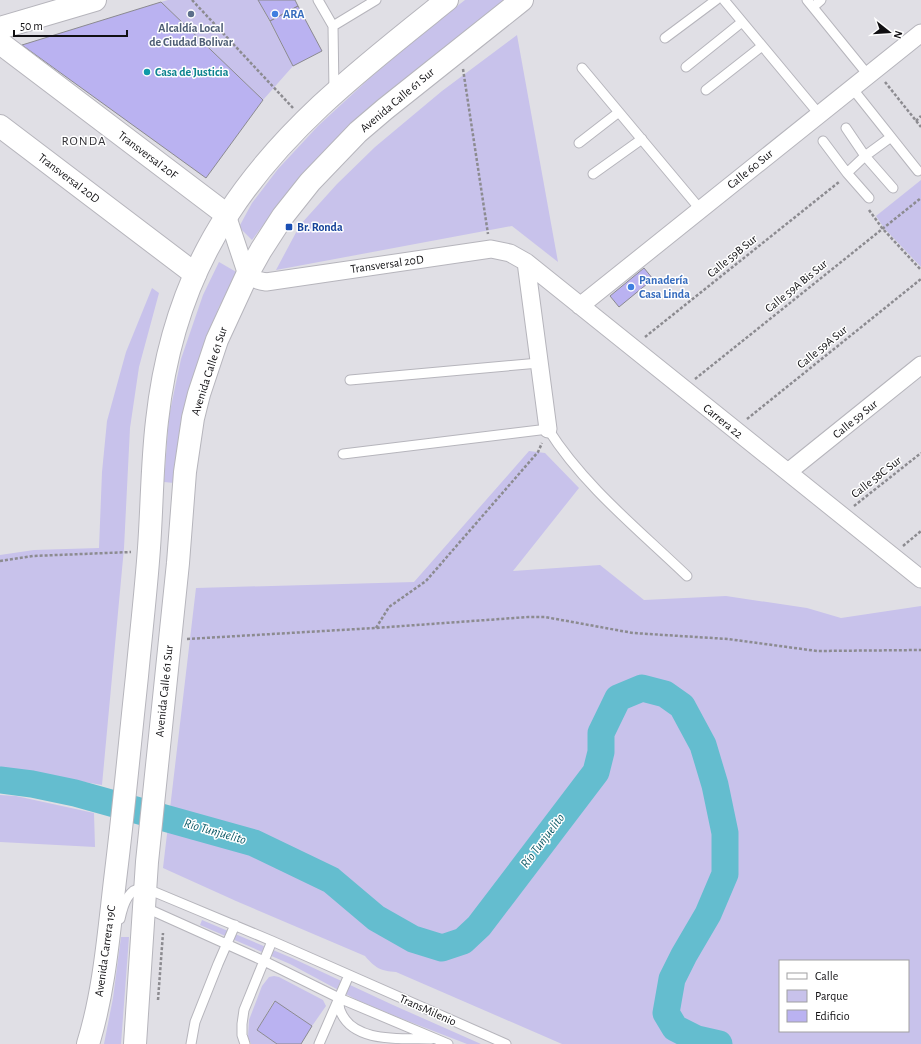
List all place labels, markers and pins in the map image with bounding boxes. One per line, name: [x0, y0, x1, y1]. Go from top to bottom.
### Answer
place label: ARA: [283, 8, 305, 20]
marker: Alcaldía Local de Ciudad Bolivar: [186, 9, 196, 19]
marker: ARA: [270, 9, 280, 19]
place label: Alcaldía Local de Ciudad Bolivar: [149, 22, 234, 48]
place label: Casa de Justicia: [155, 66, 229, 78]
marker: Casa de Justicia: [142, 67, 152, 77]
place label: Br. Ronda: [297, 221, 343, 233]
marker: Br. Ronda: [284, 222, 294, 232]
place label: Panadería Casa Linda: [639, 274, 690, 300]
marker: Panadería Casa Linda: [626, 282, 636, 292]

